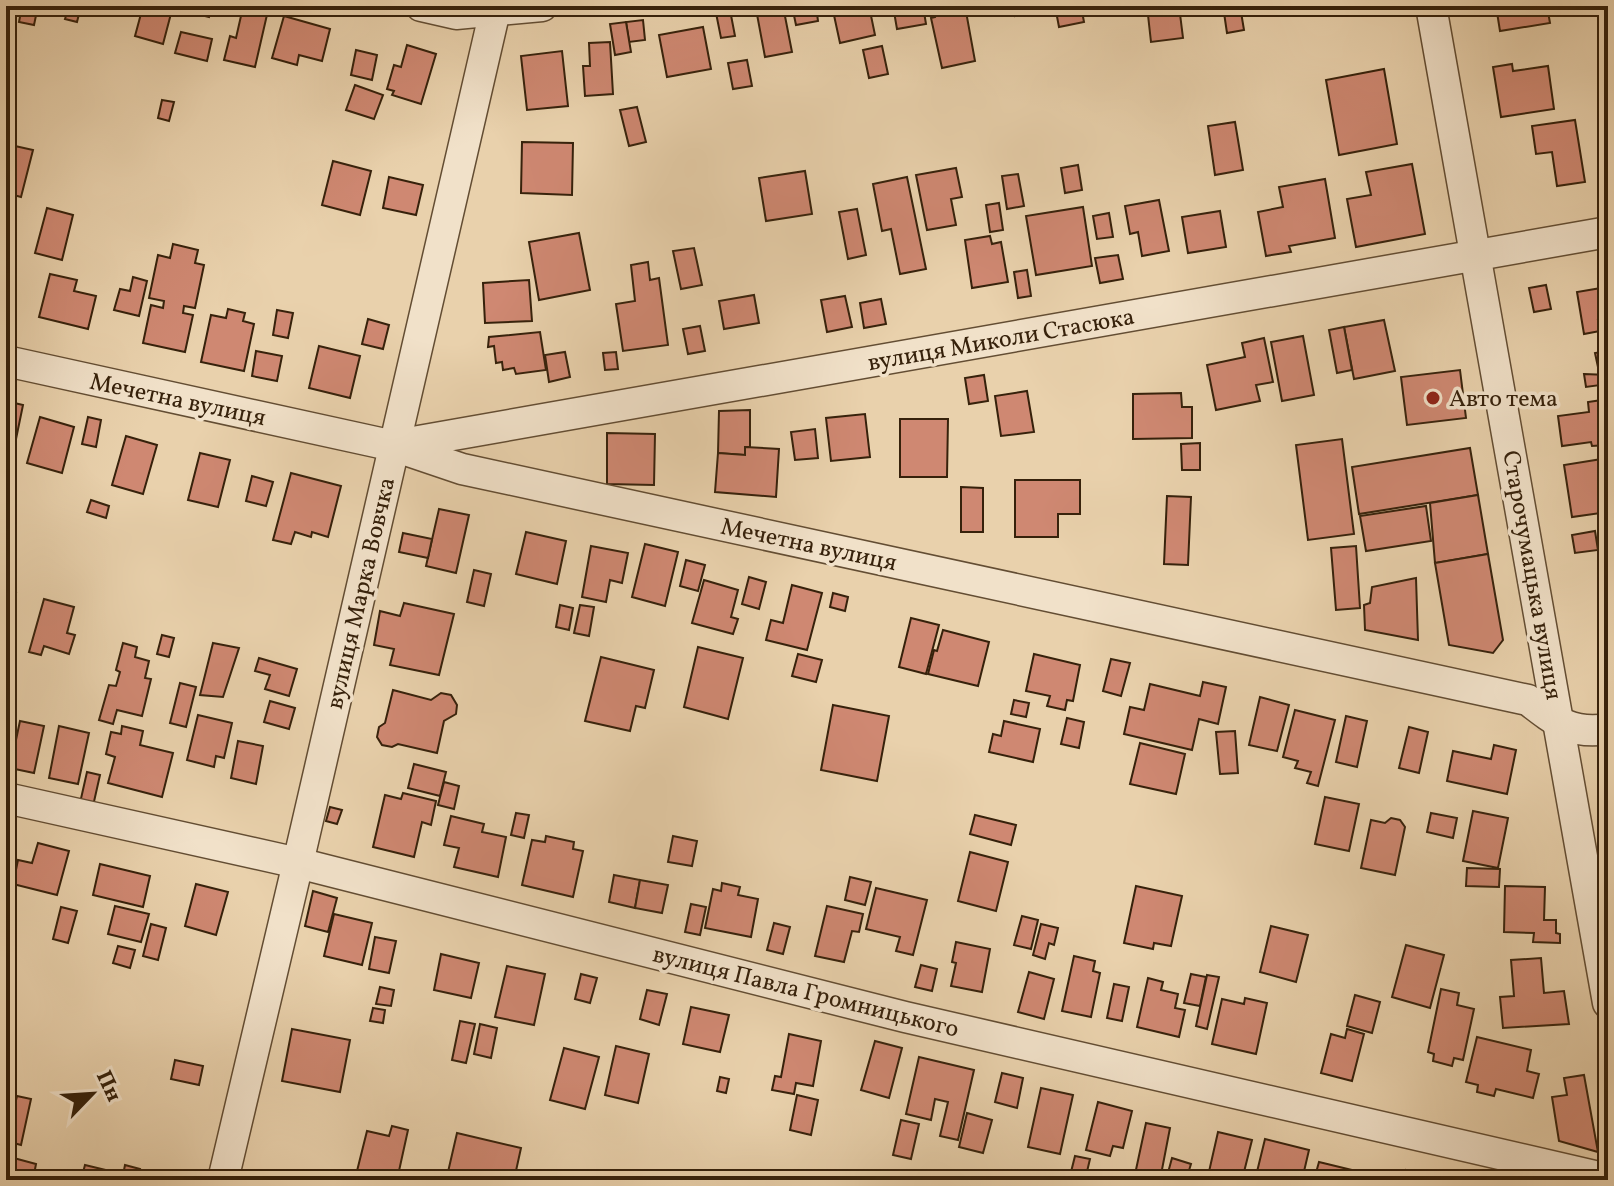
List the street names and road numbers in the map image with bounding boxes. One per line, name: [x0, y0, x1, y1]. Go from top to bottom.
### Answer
street label: вулиця Миколи Стасюка: [865, 301, 1137, 381]
street label: Мечетна вулиця: [86, 366, 269, 436]
street label: Старочумацька вулиця: [1492, 448, 1570, 703]
street label: вулиця Марка Вовчка: [319, 474, 405, 713]
street label: Мечетна вулиця: [717, 511, 900, 581]
street label: вулиця Павла Громницького: [649, 938, 962, 1047]

